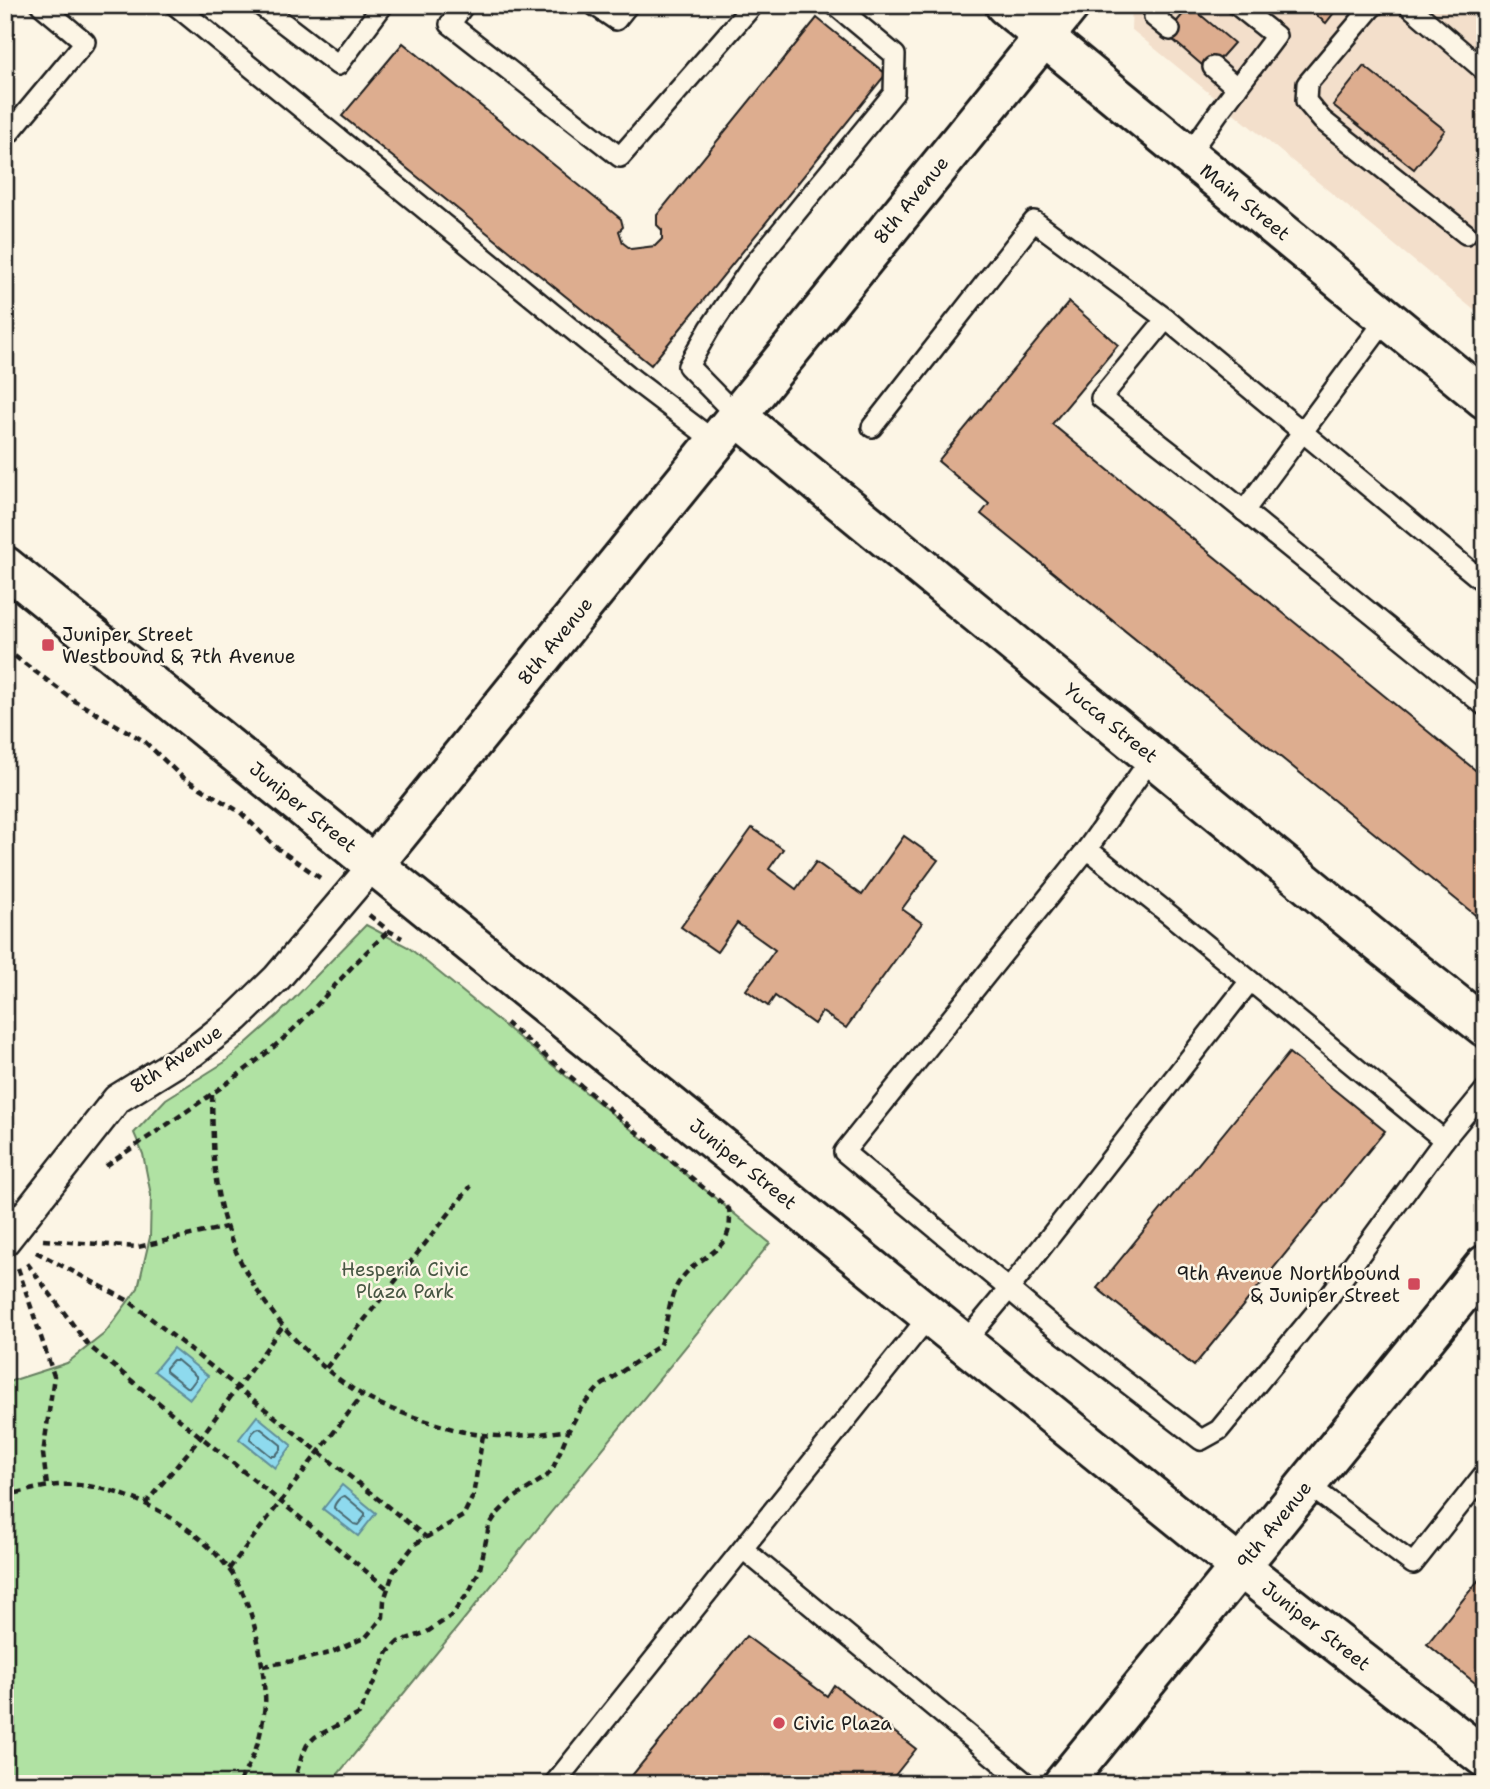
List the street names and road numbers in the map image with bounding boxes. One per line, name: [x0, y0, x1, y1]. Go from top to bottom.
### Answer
street label: 8th Avenue: [868, 151, 954, 249]
street label: Main Street: [1195, 158, 1295, 246]
street label: 8th Avenue: [512, 592, 598, 690]
street label: Yucca Street: [1059, 678, 1163, 768]
street label: Juniper Street: [244, 756, 362, 858]
street label: 8th Avenue: [125, 1019, 227, 1099]
street label: Juniper Street: [684, 1113, 802, 1215]
street label: 9th Avenue: [1231, 1476, 1317, 1574]
street label: Juniper Street: [1257, 1576, 1375, 1676]

